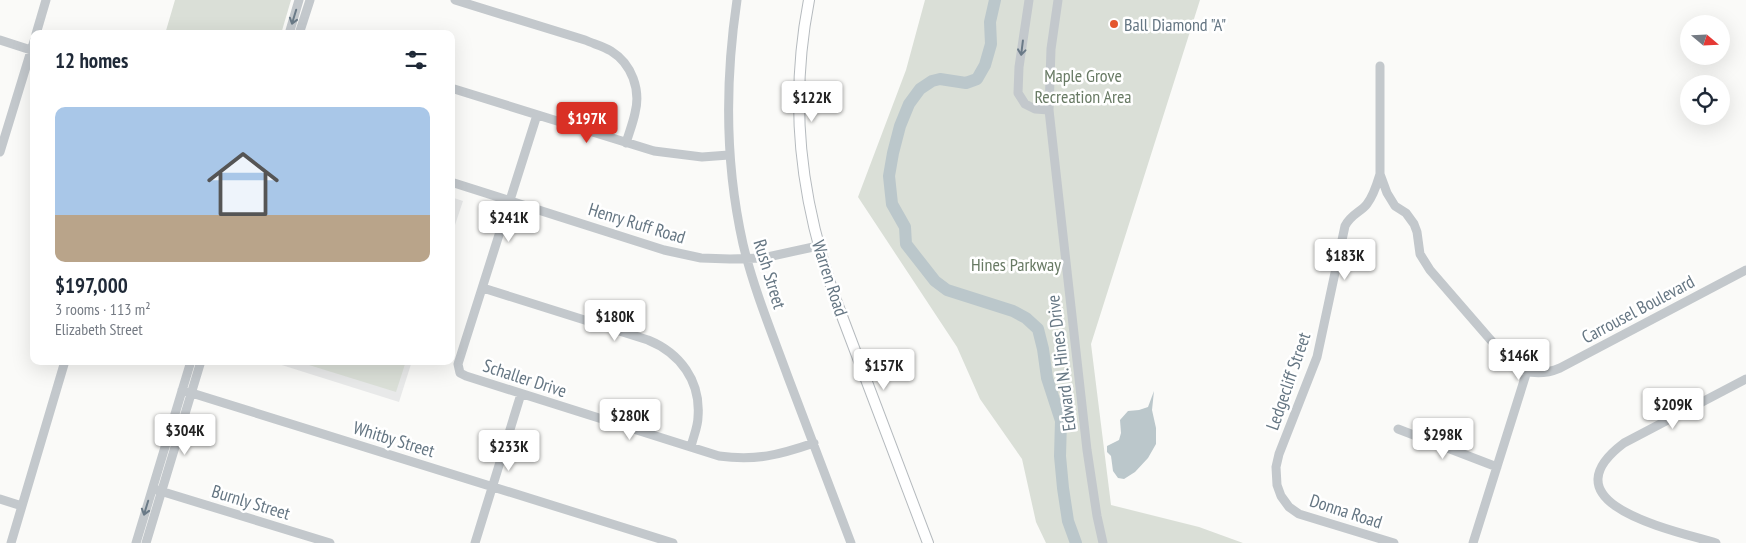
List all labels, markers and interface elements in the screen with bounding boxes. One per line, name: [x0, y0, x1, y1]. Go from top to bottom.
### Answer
one-way arrow: [289, 9, 298, 24]
place label: Ball Diamond "A": [1124, 13, 1226, 36]
north arrow: [1680, 15, 1730, 65]
map controls: [1680, 15, 1730, 125]
marker: Ball Diamond "A": [1108, 18, 1120, 30]
one-way arrow: [1017, 40, 1027, 56]
icon: filters: [402, 46, 430, 74]
text: 12 homes: [55, 47, 128, 74]
park label: Maple Grove Recreation Area: [1034, 64, 1132, 108]
button: locate: [1680, 75, 1730, 125]
pin: $122K: [777, 80, 847, 123]
text: $122K: [793, 87, 831, 107]
pin: $197K: [552, 102, 622, 144]
text: $197K: [568, 108, 606, 128]
icon: home: [198, 139, 288, 229]
street label: Henry Ruff Road: [586, 197, 688, 249]
pin: $241K: [474, 200, 544, 243]
text: $241K: [490, 207, 528, 227]
street label: Rush Street: [749, 236, 791, 312]
street label: Warren Road: [807, 237, 853, 319]
pin: $183K: [1310, 238, 1380, 281]
text: $183K: [1326, 245, 1364, 265]
park label: Hines Parkway: [971, 253, 1061, 276]
street label: Carrousel Boulevard: [1578, 270, 1698, 348]
text: $197,000: [55, 272, 128, 299]
street label: Edward N. Hines Drive: [1041, 294, 1081, 432]
text: 3 rooms · 113 m²: [55, 299, 151, 319]
pin: $180K: [580, 300, 650, 342]
text: $180K: [596, 306, 634, 326]
text: Elizabeth Street: [55, 319, 143, 339]
street label: Ledgecliff Street: [1261, 329, 1315, 433]
pin: $146K: [1484, 338, 1554, 381]
text: $146K: [1500, 345, 1538, 365]
pin: $157K: [849, 348, 919, 391]
street label: Schaller Drive: [480, 354, 570, 402]
text: $157K: [865, 355, 903, 375]
pin: $209K: [1638, 388, 1708, 430]
text: $209K: [1654, 394, 1692, 414]
pin: $280K: [595, 398, 665, 441]
text: $280K: [611, 405, 649, 425]
pin: $304K: [150, 414, 220, 456]
street label: Whitby Street: [351, 416, 437, 462]
pin: $298K: [1408, 418, 1478, 460]
text: $304K: [166, 420, 204, 440]
text: $298K: [1424, 424, 1462, 444]
pin: $233K: [474, 430, 544, 472]
text: $233K: [490, 436, 528, 456]
street label: Burnly Street: [209, 479, 293, 525]
street label: Donna Road: [1307, 489, 1385, 533]
one-way arrow: [141, 500, 151, 516]

